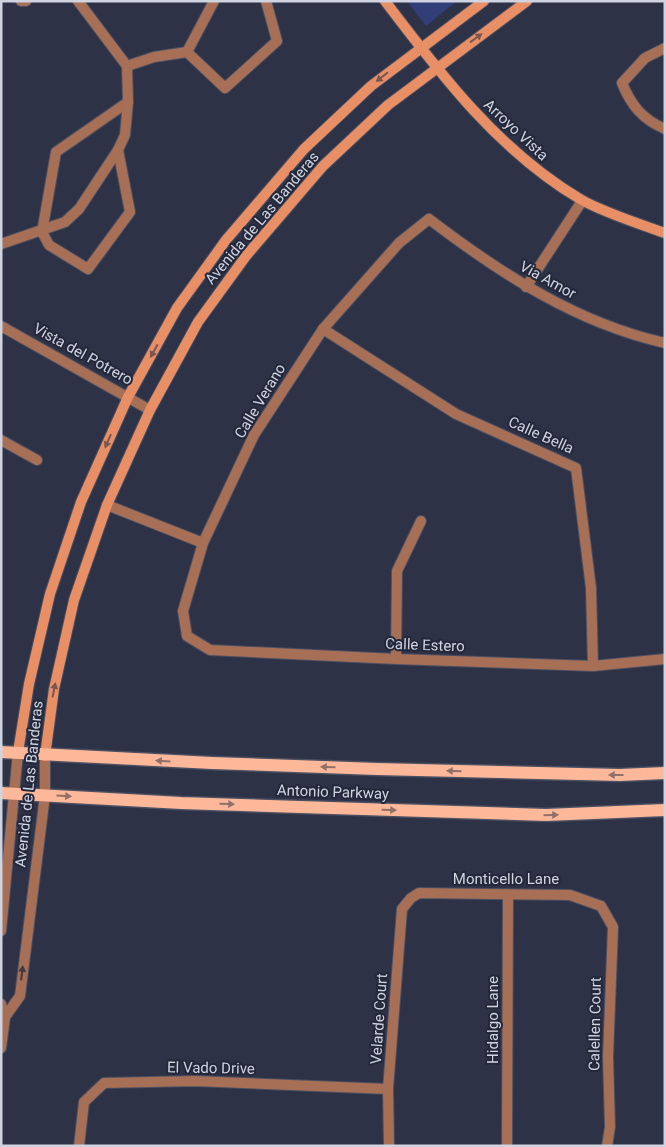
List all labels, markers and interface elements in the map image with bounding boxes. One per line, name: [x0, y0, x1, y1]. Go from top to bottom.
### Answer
one-way arrow: [469, 33, 483, 43]
one-way arrow: [376, 72, 389, 83]
street label: Arroyo Vista: [480, 96, 552, 164]
street label: Avenida de Las Banderas: [201, 148, 323, 288]
street label: Via Amor: [517, 257, 579, 303]
street label: Vista del Potrero: [30, 319, 136, 389]
one-way arrow: [149, 344, 158, 358]
street label: Calle Verano: [231, 360, 289, 442]
street label: Calle Bella: [506, 413, 576, 457]
one-way arrow: [104, 434, 112, 448]
street label: Calle Estero: [385, 635, 465, 655]
one-way arrow: [50, 682, 58, 698]
street label: Avenida de Las Banderas: [11, 700, 47, 868]
one-way arrow: [155, 757, 171, 765]
one-way arrow: [320, 763, 336, 771]
one-way arrow: [445, 767, 461, 775]
one-way arrow: [608, 771, 624, 779]
street label: Antonio Parkway: [277, 781, 389, 803]
one-way arrow: [57, 792, 73, 800]
one-way arrow: [219, 801, 235, 809]
one-way arrow: [381, 806, 397, 814]
one-way arrow: [544, 811, 560, 819]
street label: Monticello Lane: [453, 870, 559, 888]
one-way arrow: [19, 964, 27, 980]
street label: Velarde Court: [367, 973, 391, 1065]
street label: Hidalgo Lane: [484, 976, 502, 1064]
street label: Calellen Court: [585, 977, 605, 1071]
street label: El Vado Drive: [167, 1058, 255, 1078]

